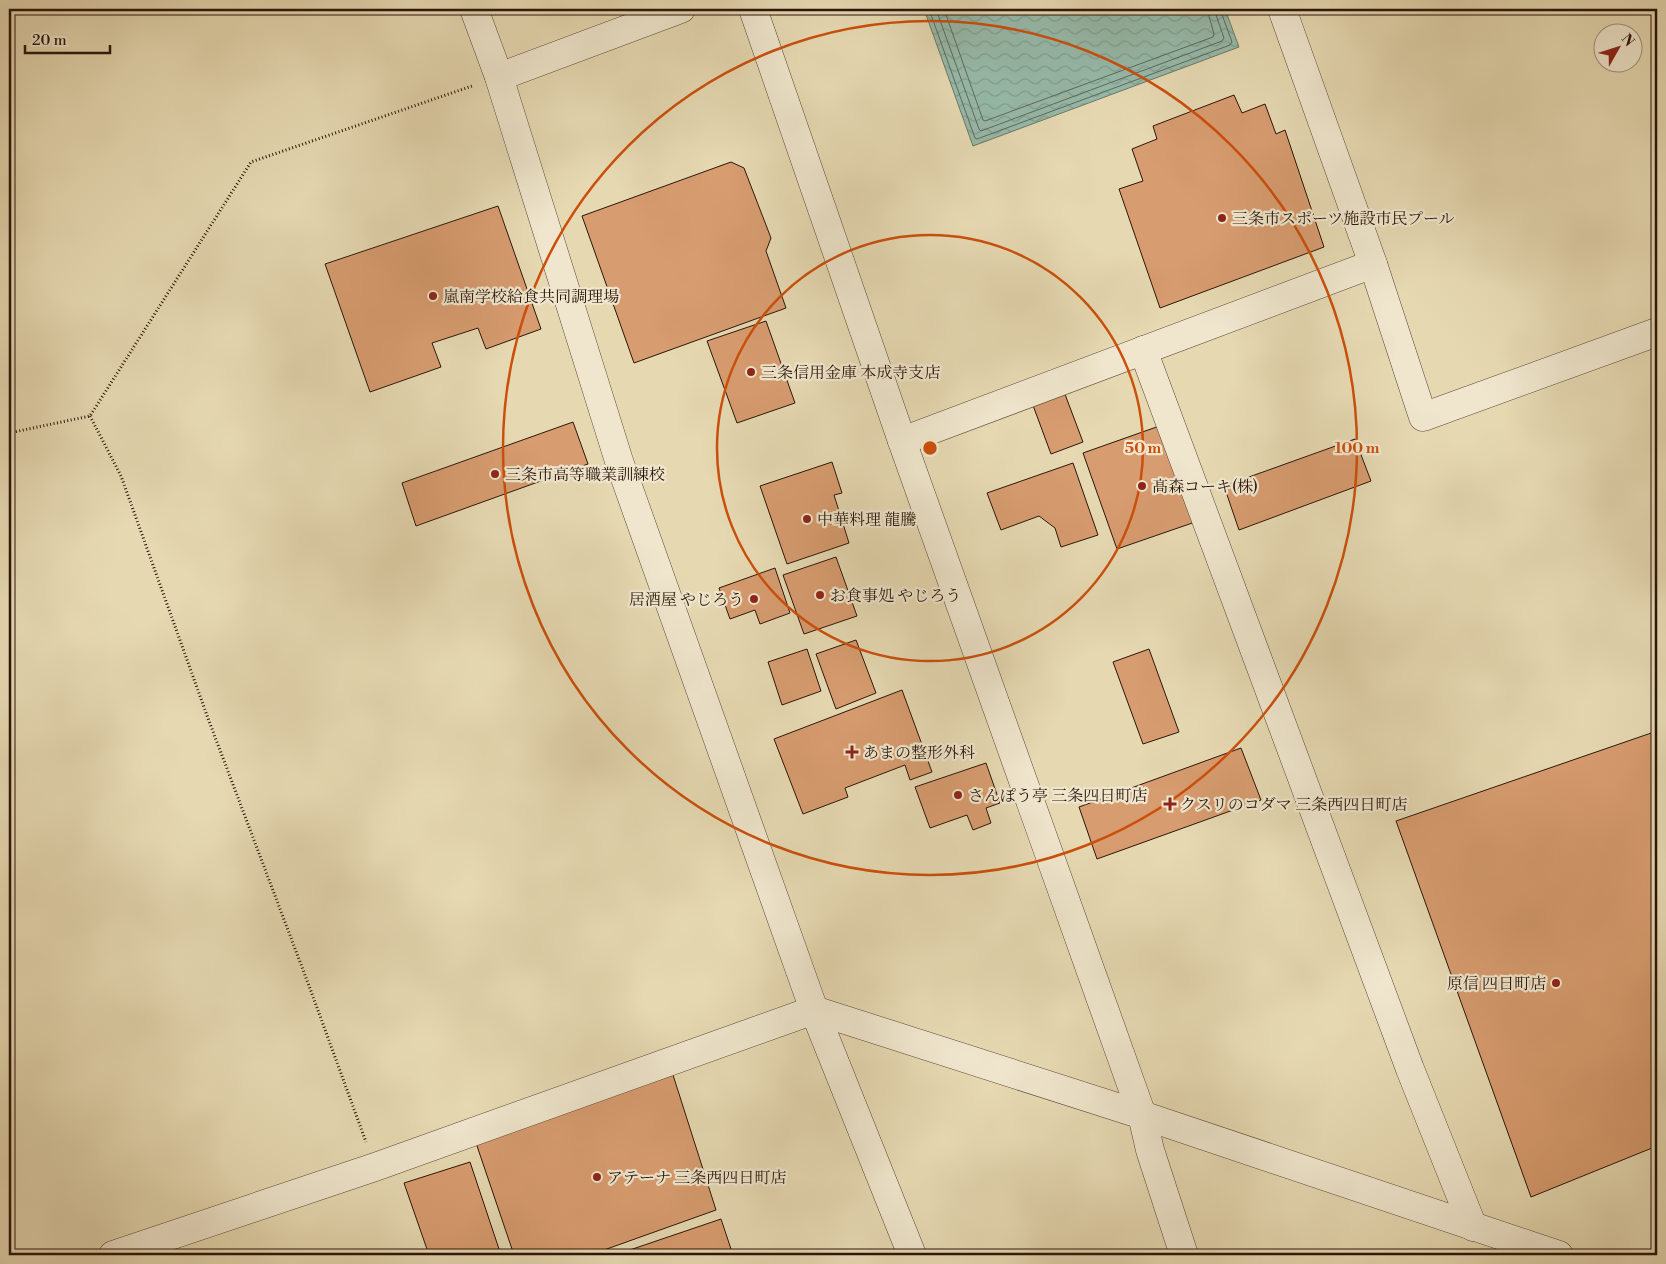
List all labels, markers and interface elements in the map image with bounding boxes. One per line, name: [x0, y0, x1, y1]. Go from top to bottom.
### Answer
scale bar: [25, 22, 110, 54]
north arrow: [1594, 22, 1644, 72]
text: N: [1617, 30, 1638, 50]
text: 20 m: [32, 31, 67, 50]
place label: 三条市スポーツ施設市民プール: [1232, 209, 1455, 229]
marker: 三条市スポーツ施設市民プール: [1216, 212, 1228, 224]
place label: 嵐南学校給食共同調理場: [443, 287, 619, 307]
marker: 嵐南学校給食共同調理場: [427, 290, 439, 302]
place label: 三条信用金庫 本成寺支店: [761, 363, 940, 383]
marker: 三条信用金庫 本成寺支店: [745, 366, 757, 378]
centre of rings: [921, 439, 939, 457]
text: 50 m: [1125, 439, 1161, 458]
text: 100 m: [1335, 439, 1380, 458]
place label: 三条市高等職業訓練校: [505, 465, 665, 485]
marker: 三条市高等職業訓練校: [489, 468, 501, 480]
place label: 髙森コーキ(株): [1152, 477, 1258, 497]
marker: 髙森コーキ(株): [1136, 480, 1148, 492]
place label: 中華料理 龍騰: [817, 510, 916, 530]
marker: 中華料理 龍騰: [801, 513, 813, 525]
place label: お食事処 やじろう: [830, 586, 961, 606]
marker: お食事処 やじろう: [814, 589, 826, 601]
place label: 居酒屋 やじろう: [629, 590, 744, 610]
marker: 居酒屋 やじろう: [748, 593, 760, 605]
place label: あまの整形外科: [863, 743, 975, 763]
marker: あまの整形外科: [845, 745, 859, 759]
place label: さんぽう亭 三条四日町店: [968, 786, 1147, 806]
marker: さんぽう亭 三条四日町店: [952, 789, 964, 801]
place label: クスリのコダマ 三条西四日町店: [1180, 795, 1407, 815]
marker: クスリのコダマ 三条西四日町店: [1164, 798, 1176, 810]
place label: 原信 四日町店: [1447, 974, 1546, 994]
marker: 原信 四日町店: [1550, 977, 1562, 989]
place label: アテーナ 三条西四日町店: [607, 1168, 786, 1188]
marker: アテーナ 三条西四日町店: [591, 1171, 603, 1183]

